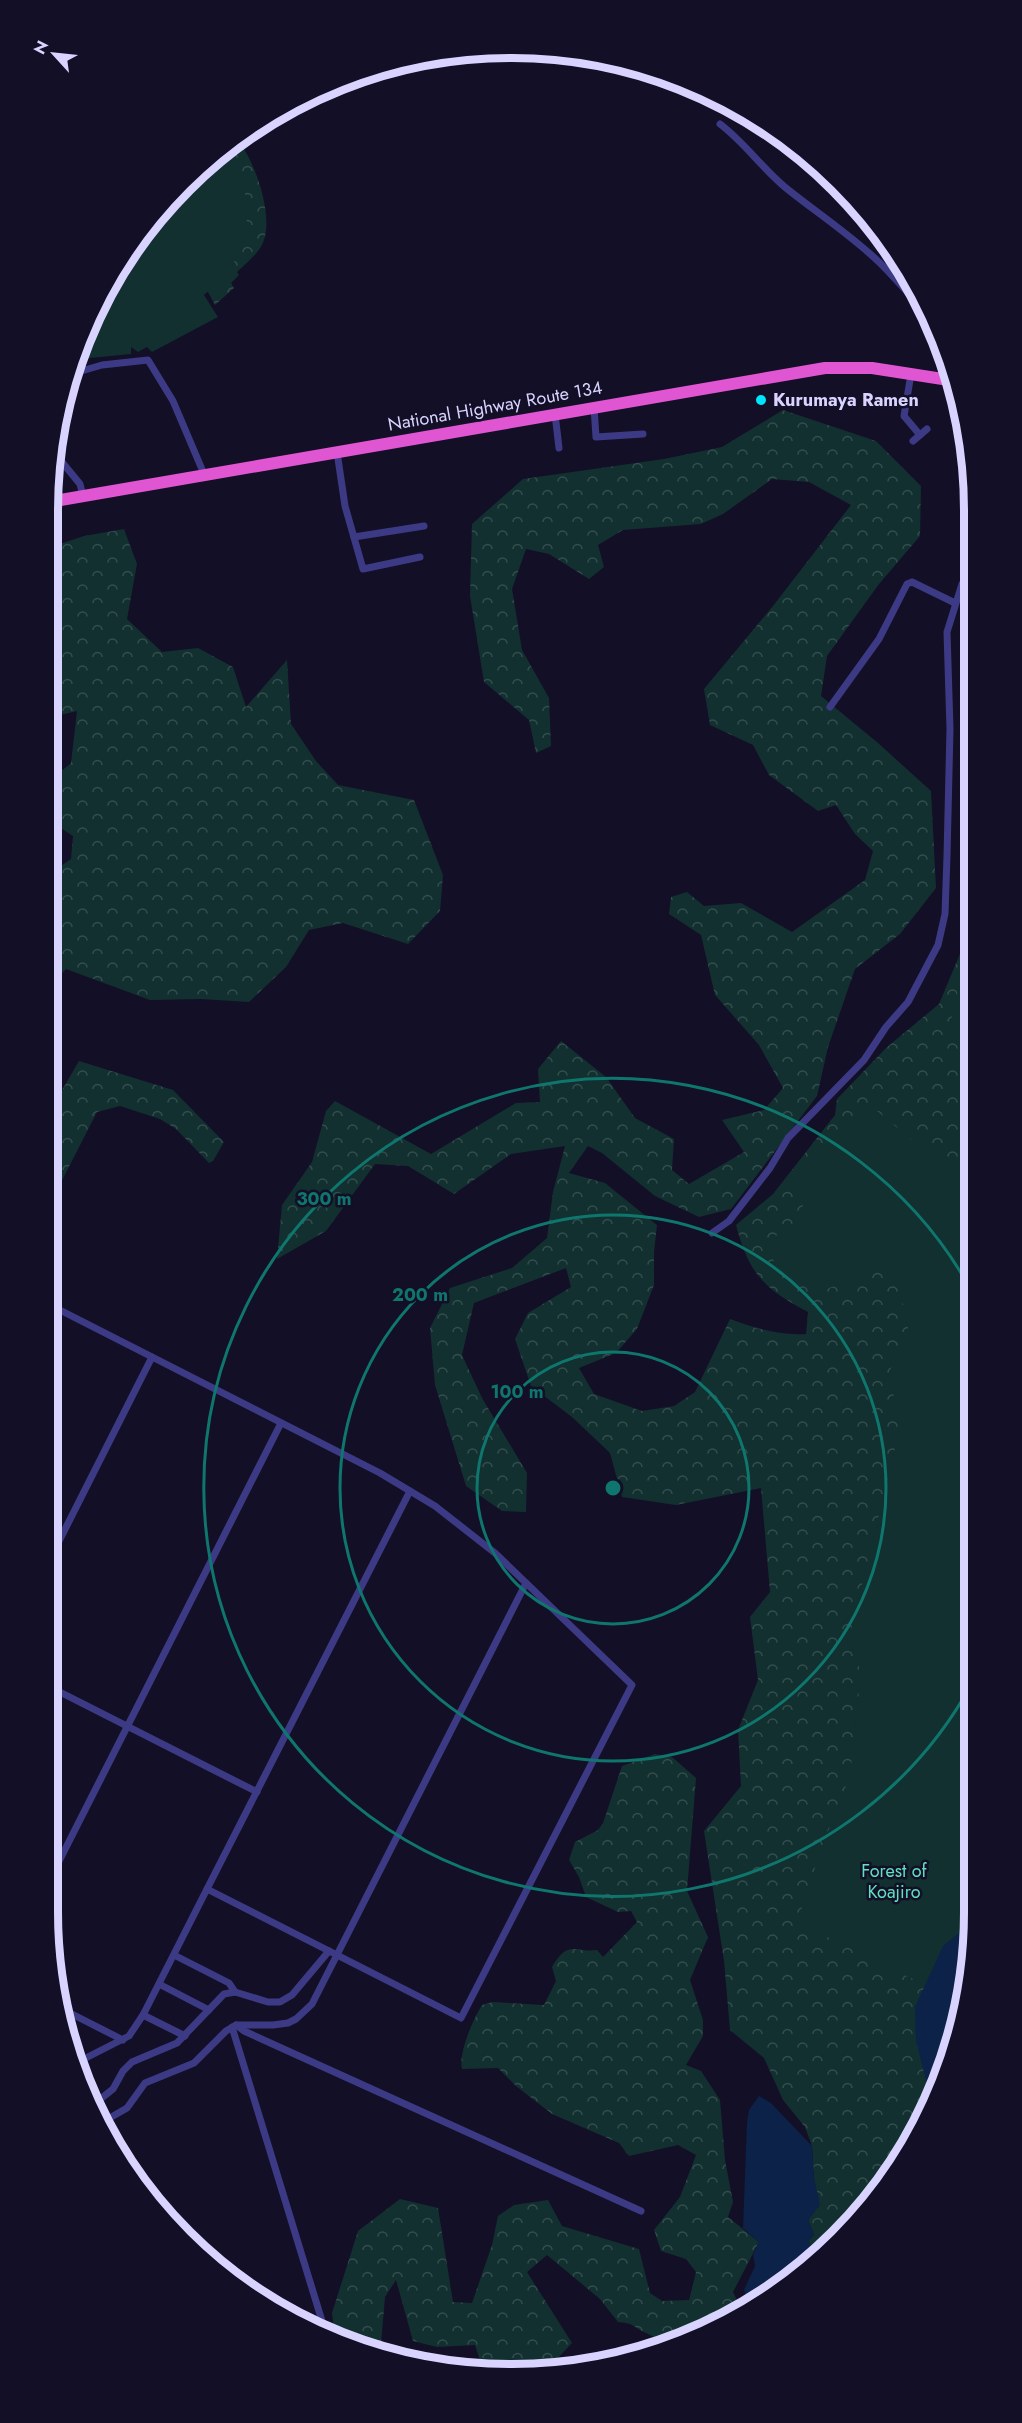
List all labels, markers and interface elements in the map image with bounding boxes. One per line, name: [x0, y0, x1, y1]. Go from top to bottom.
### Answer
north arrow: [24, 24, 84, 84]
text: N: [28, 37, 54, 58]
street label: National Highway Route 134: [386, 374, 604, 438]
place label: Kurumaya Ramen: [773, 387, 919, 413]
marker: Kurumaya Ramen: [754, 393, 768, 407]
text: 300 m: [296, 1186, 352, 1212]
text: 200 m: [392, 1282, 448, 1308]
text: 100 m: [490, 1379, 544, 1405]
centre of rings: [603, 1478, 623, 1498]
park label: Forest of Koajiro: [861, 1858, 928, 1905]

